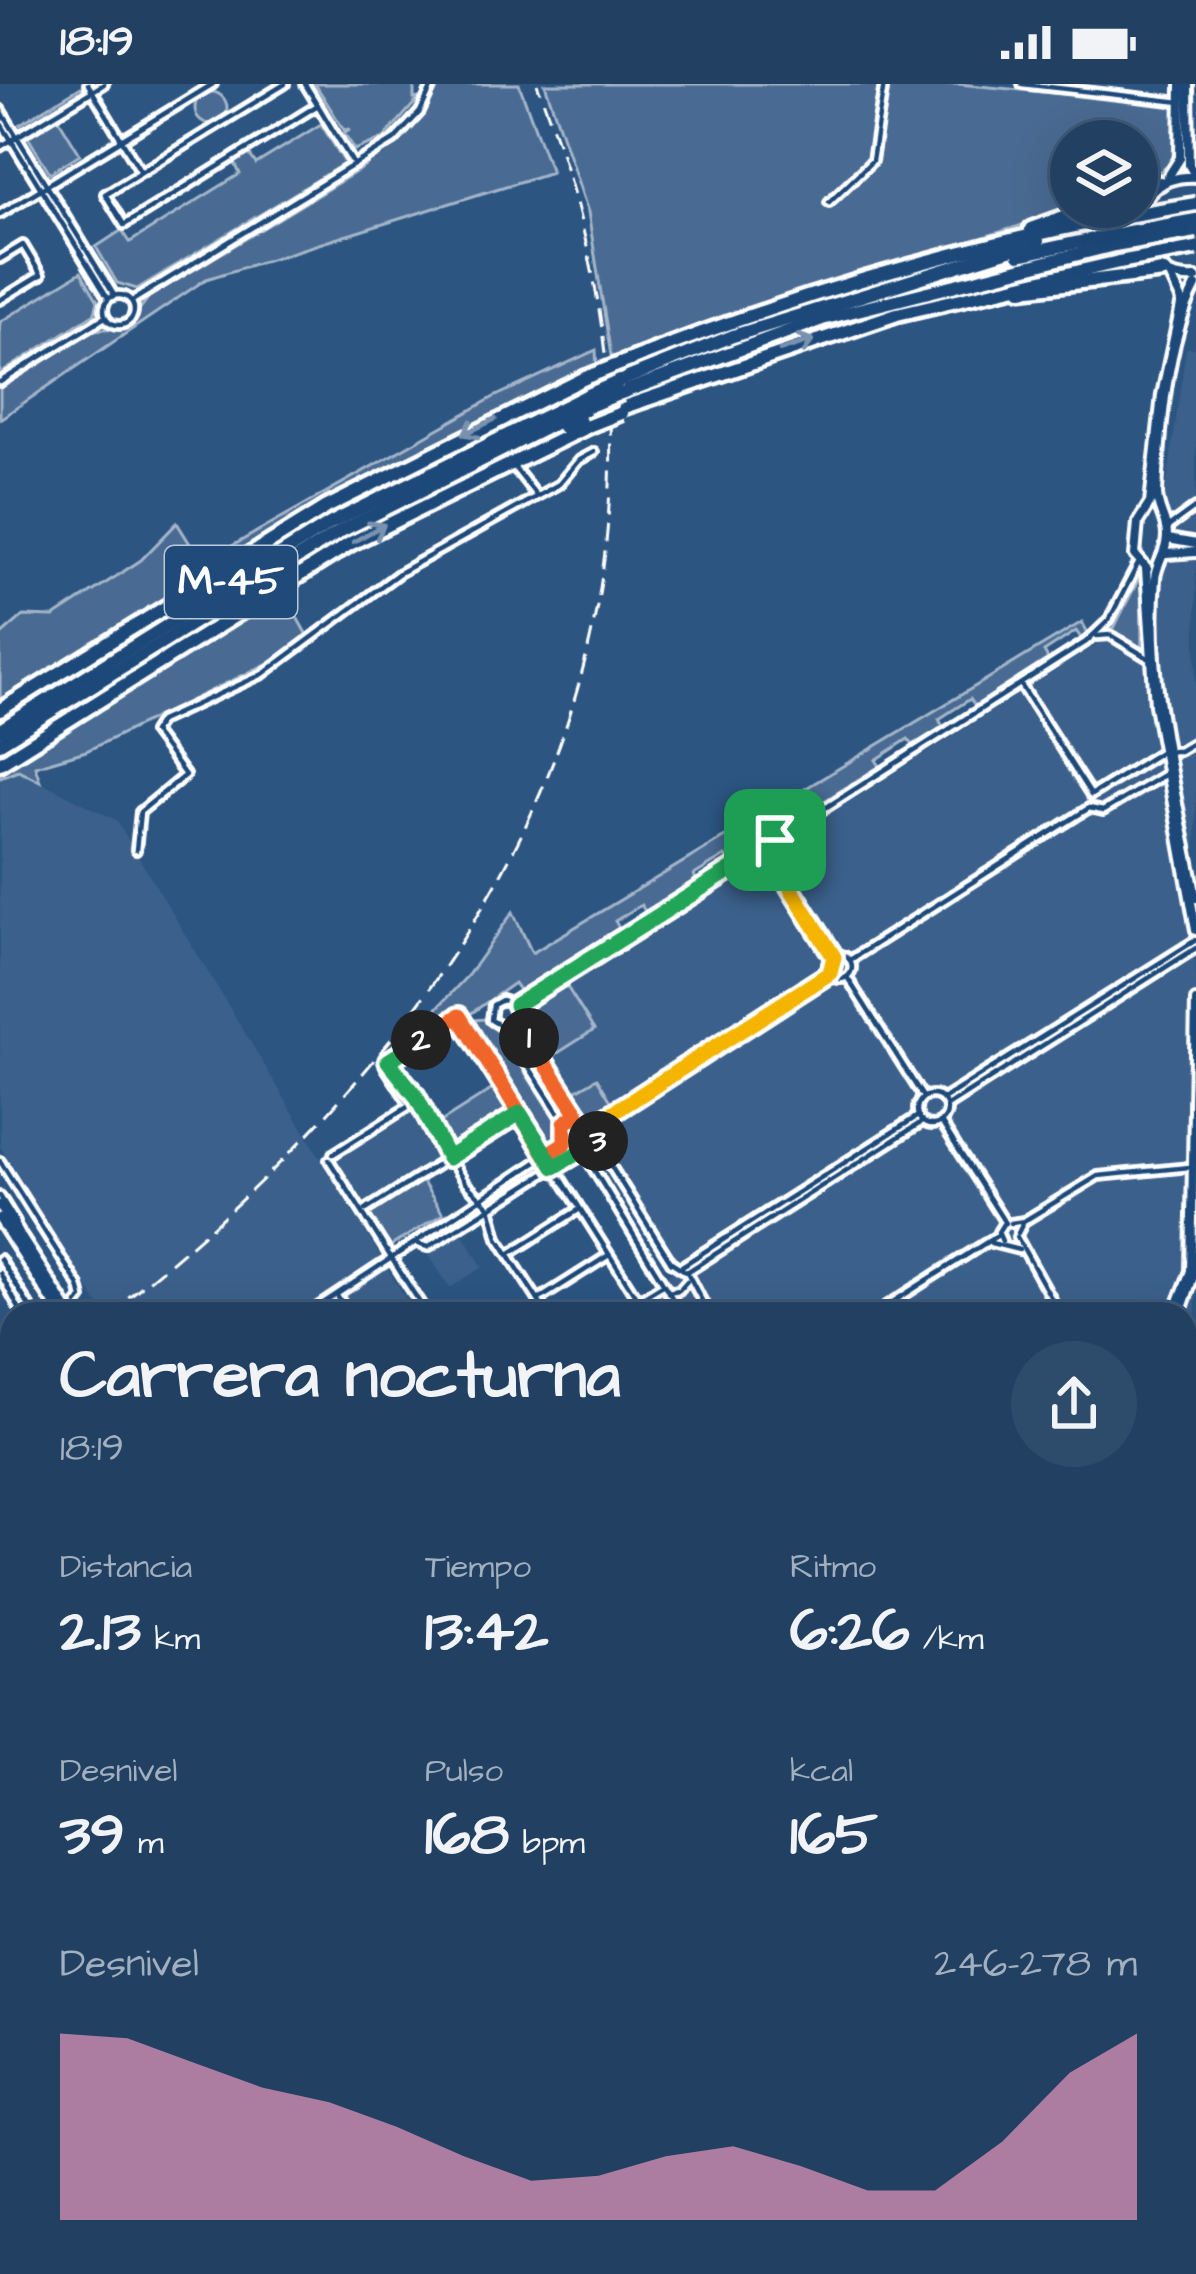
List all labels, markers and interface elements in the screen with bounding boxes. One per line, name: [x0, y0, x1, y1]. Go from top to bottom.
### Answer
text: 18:19: [60, 11, 134, 73]
map controls: [1050, 120, 1158, 228]
button: layers: [1050, 120, 1158, 228]
one-way arrow: [777, 333, 815, 355]
one-way arrow: [462, 417, 497, 440]
one-way arrow: [351, 521, 386, 544]
road number: M-45: [165, 546, 297, 618]
pin: [724, 789, 826, 891]
icon: arrive: [742, 807, 808, 873]
pin: 1: [499, 1008, 559, 1068]
pin: 2: [391, 1010, 451, 1070]
text: 1: [527, 1015, 531, 1061]
text: 2: [412, 1017, 430, 1063]
pin: 3: [568, 1111, 628, 1171]
text: 3: [590, 1118, 606, 1164]
text: Carrera nocturna: [60, 1331, 620, 1423]
button: share: [1011, 1341, 1137, 1467]
text: 18:19: [60, 1422, 124, 1476]
text: Distancia: [60, 1544, 192, 1590]
text: Tiempo: [425, 1544, 531, 1590]
text: Ritmo: [790, 1544, 876, 1590]
text: 2.13: [60, 1590, 141, 1673]
text: 13:42: [425, 1590, 548, 1673]
text: 6:26: [790, 1590, 910, 1673]
text: km: [141, 1616, 200, 1662]
text: /km: [910, 1616, 984, 1662]
text: Desnivel: [60, 1748, 177, 1794]
text: Pulso: [425, 1748, 503, 1794]
text: kcal: [790, 1748, 853, 1794]
text: 39: [60, 1794, 125, 1877]
text: 168: [425, 1794, 509, 1877]
text: 165: [790, 1794, 878, 1877]
text: m: [125, 1820, 164, 1866]
text: bpm: [509, 1820, 585, 1866]
text: Desnivel: [60, 1938, 199, 1992]
text: 246–278 m: [934, 1938, 1137, 1992]

